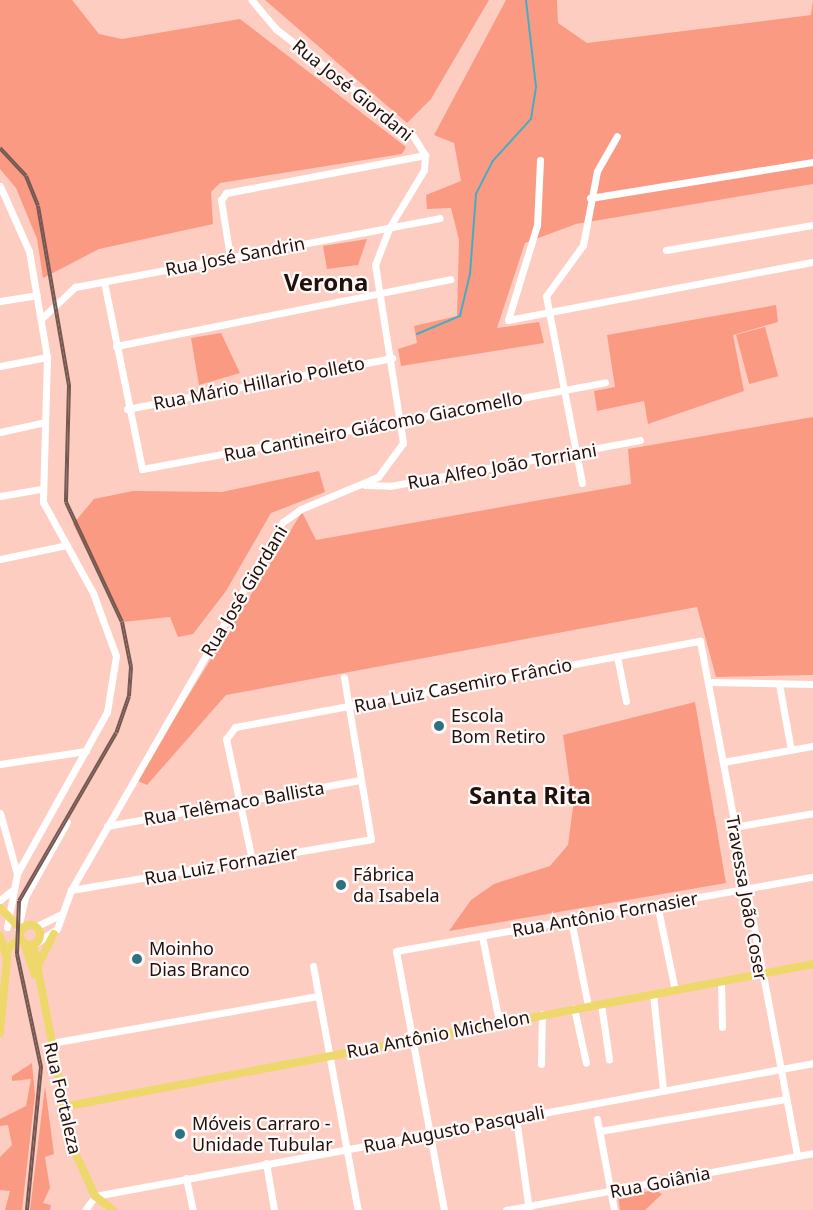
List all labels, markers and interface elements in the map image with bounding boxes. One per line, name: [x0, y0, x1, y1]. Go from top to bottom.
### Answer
street label: Rua José Giordani: [288, 35, 418, 145]
street label: Rua José Sandrin: [163, 232, 307, 280]
district label: Verona: [284, 268, 368, 296]
street label: Rua Mário Hillario Polleto: [152, 352, 366, 414]
street label: Rua Cantineiro Giácomo Giacomello: [222, 386, 524, 466]
street label: Rua Alfeo João Torriani: [406, 439, 598, 493]
street label: Rua José Giordani: [196, 522, 292, 660]
street label: Rua Luiz Casemiro Frâncio: [352, 653, 574, 717]
place label: Escola Bom Retiro: [451, 705, 546, 748]
marker: Escola Bom Retiro: [432, 719, 446, 733]
street label: Rua Telêmaco Ballista: [142, 776, 326, 830]
district label: Santa Rita: [469, 781, 591, 809]
street label: Travessa João Coser: [722, 814, 772, 982]
street label: Rua Luiz Fornazier: [143, 841, 299, 889]
place label: Fábrica da Isabela: [353, 864, 440, 906]
marker: Fábrica da Isabela: [334, 878, 348, 892]
street label: Rua Antônio Fornasier: [510, 887, 700, 941]
place label: Moinho Dias Branco: [149, 938, 250, 980]
marker: Moinho Dias Branco: [130, 952, 144, 966]
street label: Rua Antônio Michelon: [345, 1006, 531, 1062]
street label: Rua Fortaleza: [40, 1040, 86, 1156]
street label: Rua Augusto Pasquali: [362, 1101, 546, 1157]
place label: Móveis Carraro - Unidade Tubular: [192, 1113, 333, 1156]
marker: Móveis Carraro - Unidade Tubular: [173, 1127, 187, 1141]
street label: Rua Goiânia: [608, 1162, 712, 1202]

